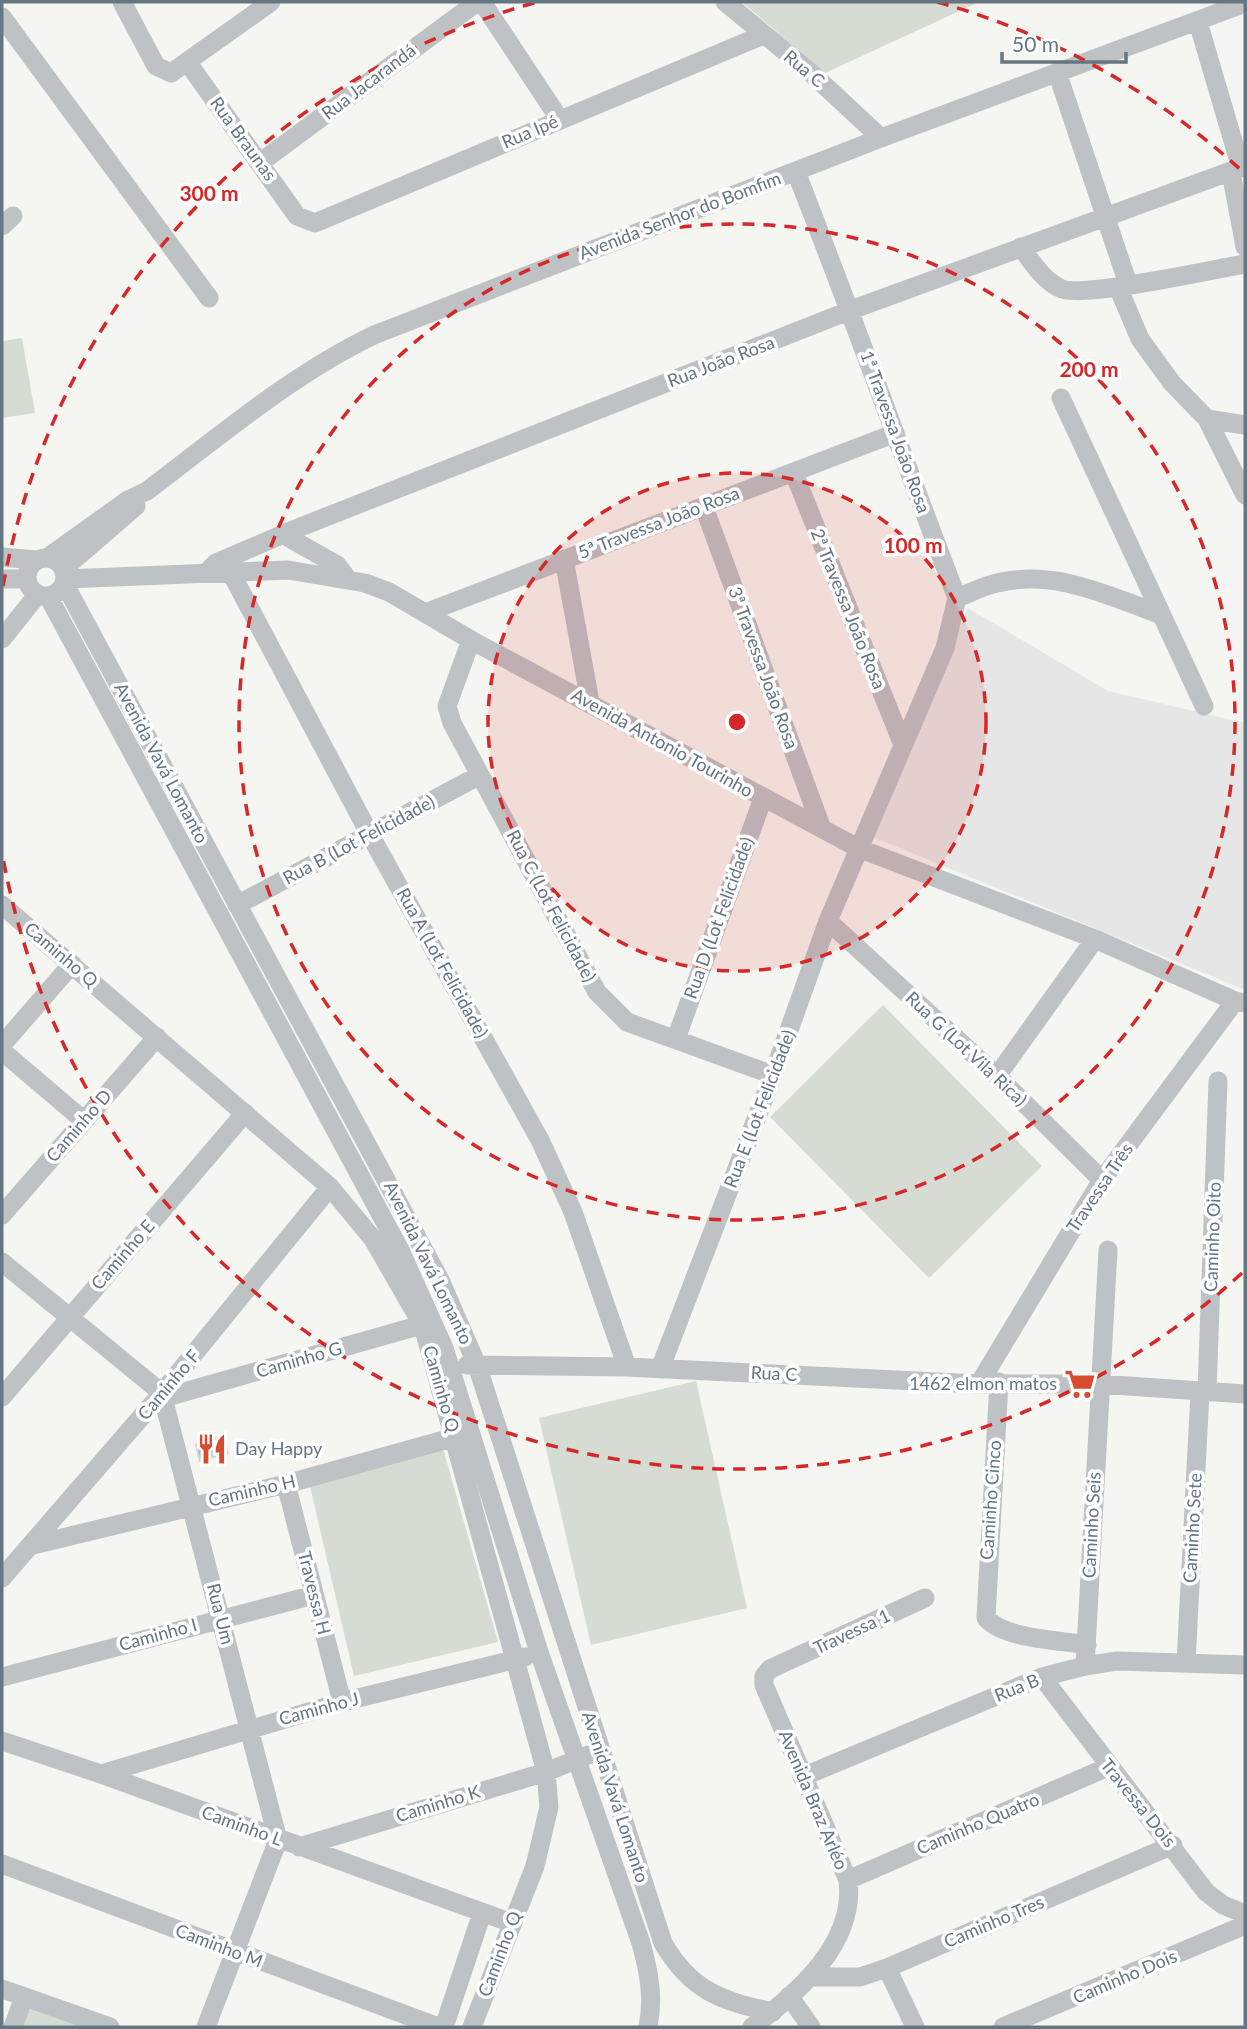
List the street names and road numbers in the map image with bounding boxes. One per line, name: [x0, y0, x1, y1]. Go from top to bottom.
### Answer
street label: Rua Jacarandá: [317, 39, 420, 124]
street label: Rua C: [780, 45, 830, 92]
street label: Rua Braunas: [206, 92, 282, 185]
street label: Rua Ipé: [498, 109, 561, 153]
street label: Avenida Senhor do Bomfim: [575, 166, 784, 264]
street label: Rua João Rosa: [664, 331, 777, 392]
street label: 1ª Travessa João Rosa: [856, 348, 936, 516]
street label: 5ª Travessa João Rosa: [575, 481, 742, 563]
street label: 2ª Travessa João Rosa: [807, 525, 891, 692]
street label: 3ª Travessa João Rosa: [724, 584, 804, 752]
street label: Avenida Vavá Lomanto: [110, 678, 214, 847]
street label: Avenida Antonio Tourinho: [568, 683, 757, 801]
street label: Rua B (Lot Felicidade): [279, 790, 438, 888]
street label: Rua C (Lot Felicidade): [502, 826, 601, 985]
street label: Rua D (Lot Felicidade): [679, 834, 758, 1002]
street label: Rua A (Lot Felicidade): [393, 884, 493, 1041]
street label: Caminho Q: [20, 917, 103, 992]
street label: Rua G (Lot Vila Rica): [901, 986, 1032, 1110]
street label: Rua E (Lot Felicidade): [719, 1027, 799, 1191]
street label: Caminho D: [41, 1085, 116, 1166]
street label: Travessa Três: [1061, 1138, 1137, 1236]
street label: Avenida Vavá Lomanto: [380, 1177, 478, 1348]
street label: Caminho Oito: [1199, 1182, 1225, 1292]
street label: Caminho E: [86, 1215, 159, 1294]
street label: Caminho G: [253, 1336, 344, 1382]
street label: Caminho Q: [419, 1343, 465, 1435]
street label: Caminho F: [132, 1345, 204, 1424]
street label: Rua C: [750, 1361, 798, 1385]
street label: Caminho Cinco: [975, 1439, 1005, 1561]
street label: Caminho H: [206, 1469, 297, 1511]
street label: Caminho Seis: [1077, 1471, 1105, 1579]
street label: Caminho Sete: [1178, 1472, 1206, 1583]
street label: Travessa H: [294, 1549, 336, 1637]
street label: Rua Um: [203, 1581, 239, 1647]
street label: Travessa 1: [810, 1604, 893, 1658]
street label: Caminho I: [116, 1613, 199, 1655]
street label: Rua B: [991, 1668, 1042, 1706]
street label: Caminho J: [276, 1687, 361, 1729]
street label: Avenida Vavá Lomanto: [578, 1708, 654, 1885]
street label: Avenida Braz Arléo: [775, 1726, 853, 1873]
street label: Travessa Dois: [1096, 1754, 1181, 1851]
street label: Caminho K: [393, 1780, 483, 1826]
street label: Caminho Quatro: [913, 1787, 1042, 1859]
street label: Caminho L: [199, 1800, 286, 1850]
street label: Caminho Tres: [940, 1890, 1047, 1952]
street label: Caminho Q: [473, 1907, 526, 1999]
street label: Caminho M: [173, 1918, 266, 1972]
street label: Caminho Dois: [1069, 1944, 1180, 2008]

